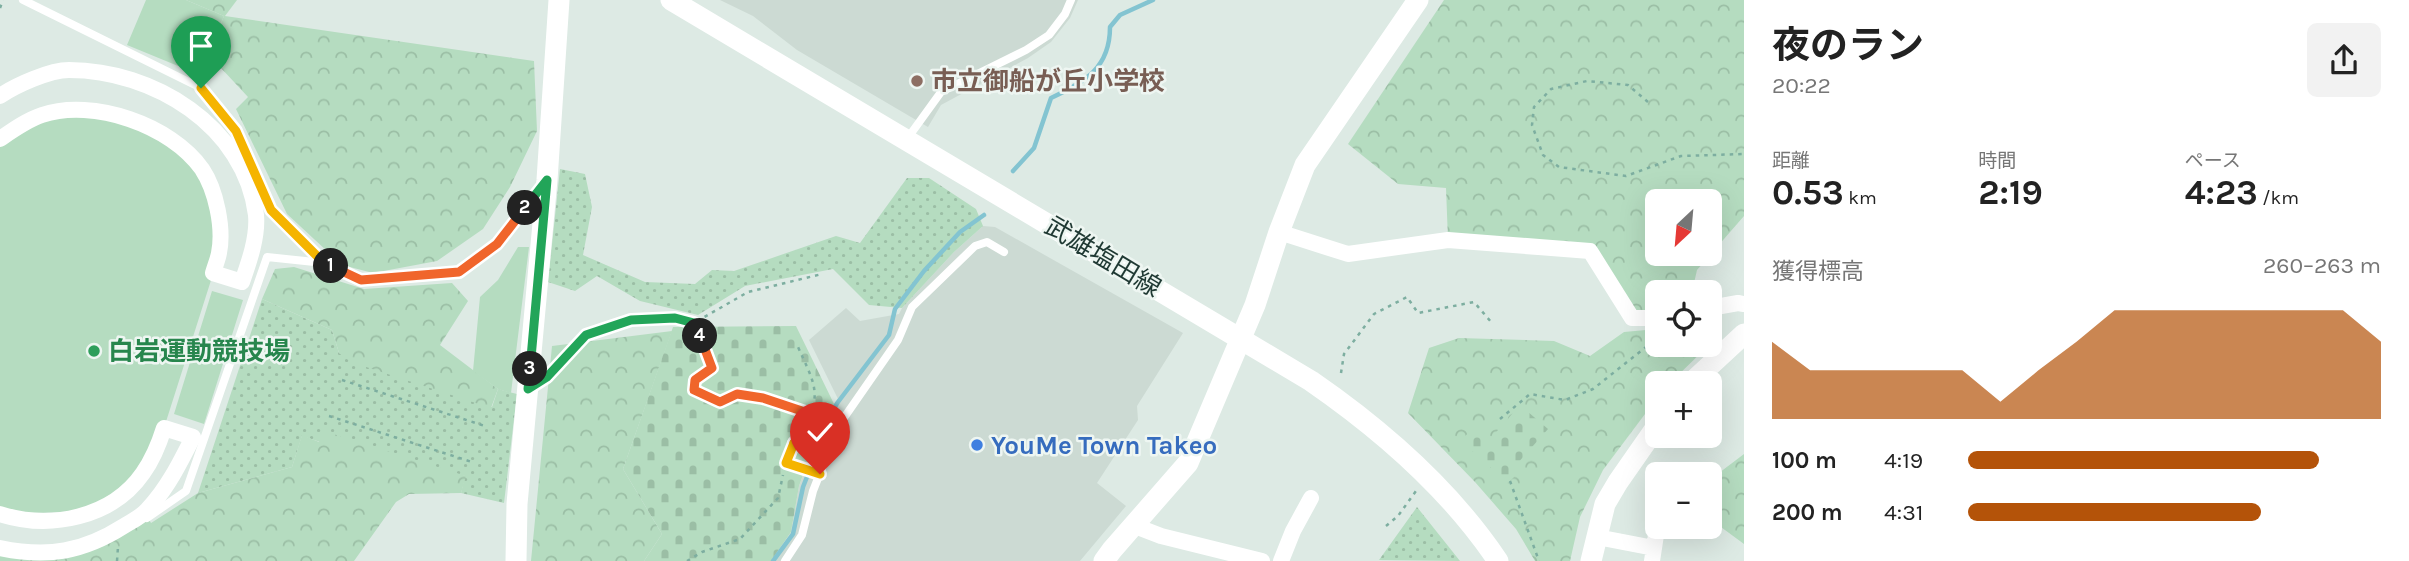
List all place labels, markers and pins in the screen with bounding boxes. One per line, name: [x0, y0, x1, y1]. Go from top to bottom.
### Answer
pin: [171, 16, 231, 88]
place label: 市立御船が丘小学校: [931, 66, 1165, 97]
marker: 市立御船が丘小学校: [909, 73, 925, 89]
pin: 2: [508, 190, 542, 226]
pin: 1: [314, 248, 348, 284]
pin: 4: [682, 318, 718, 354]
place label: 白岩運動競技場: [108, 336, 290, 367]
marker: 白岩運動競技場: [86, 343, 102, 359]
pin: 3: [512, 352, 548, 386]
pin: [790, 402, 850, 474]
place label: YouMe Town Takeo: [991, 430, 1217, 461]
marker: YouMe Town Takeo: [969, 437, 985, 453]

